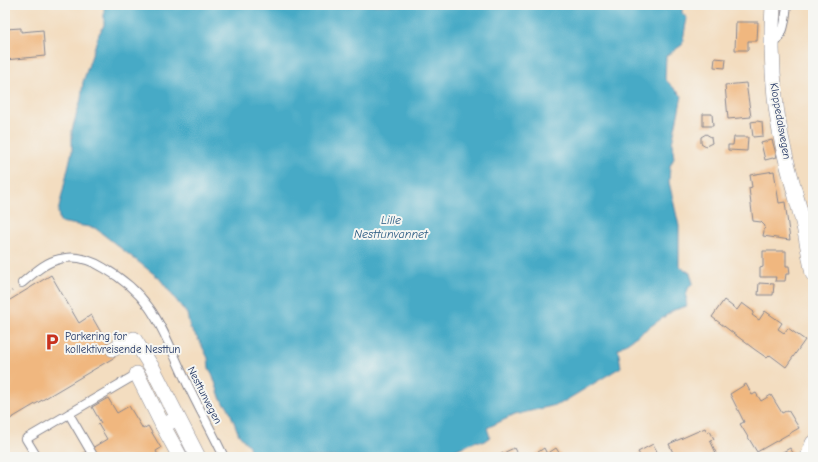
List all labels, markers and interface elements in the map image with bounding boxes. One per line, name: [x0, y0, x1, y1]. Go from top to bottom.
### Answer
street label: Kloppedalsvegen: [767, 82, 794, 160]
water label: Lille Nesttunvannet: [354, 213, 429, 241]
place label: Parkering for kollektivreisende Nesttun: [65, 330, 180, 356]
parking icon: Parkering for kollektivreisende Nesttun: [42, 332, 62, 352]
street label: Nesttunvegen: [185, 364, 225, 426]

